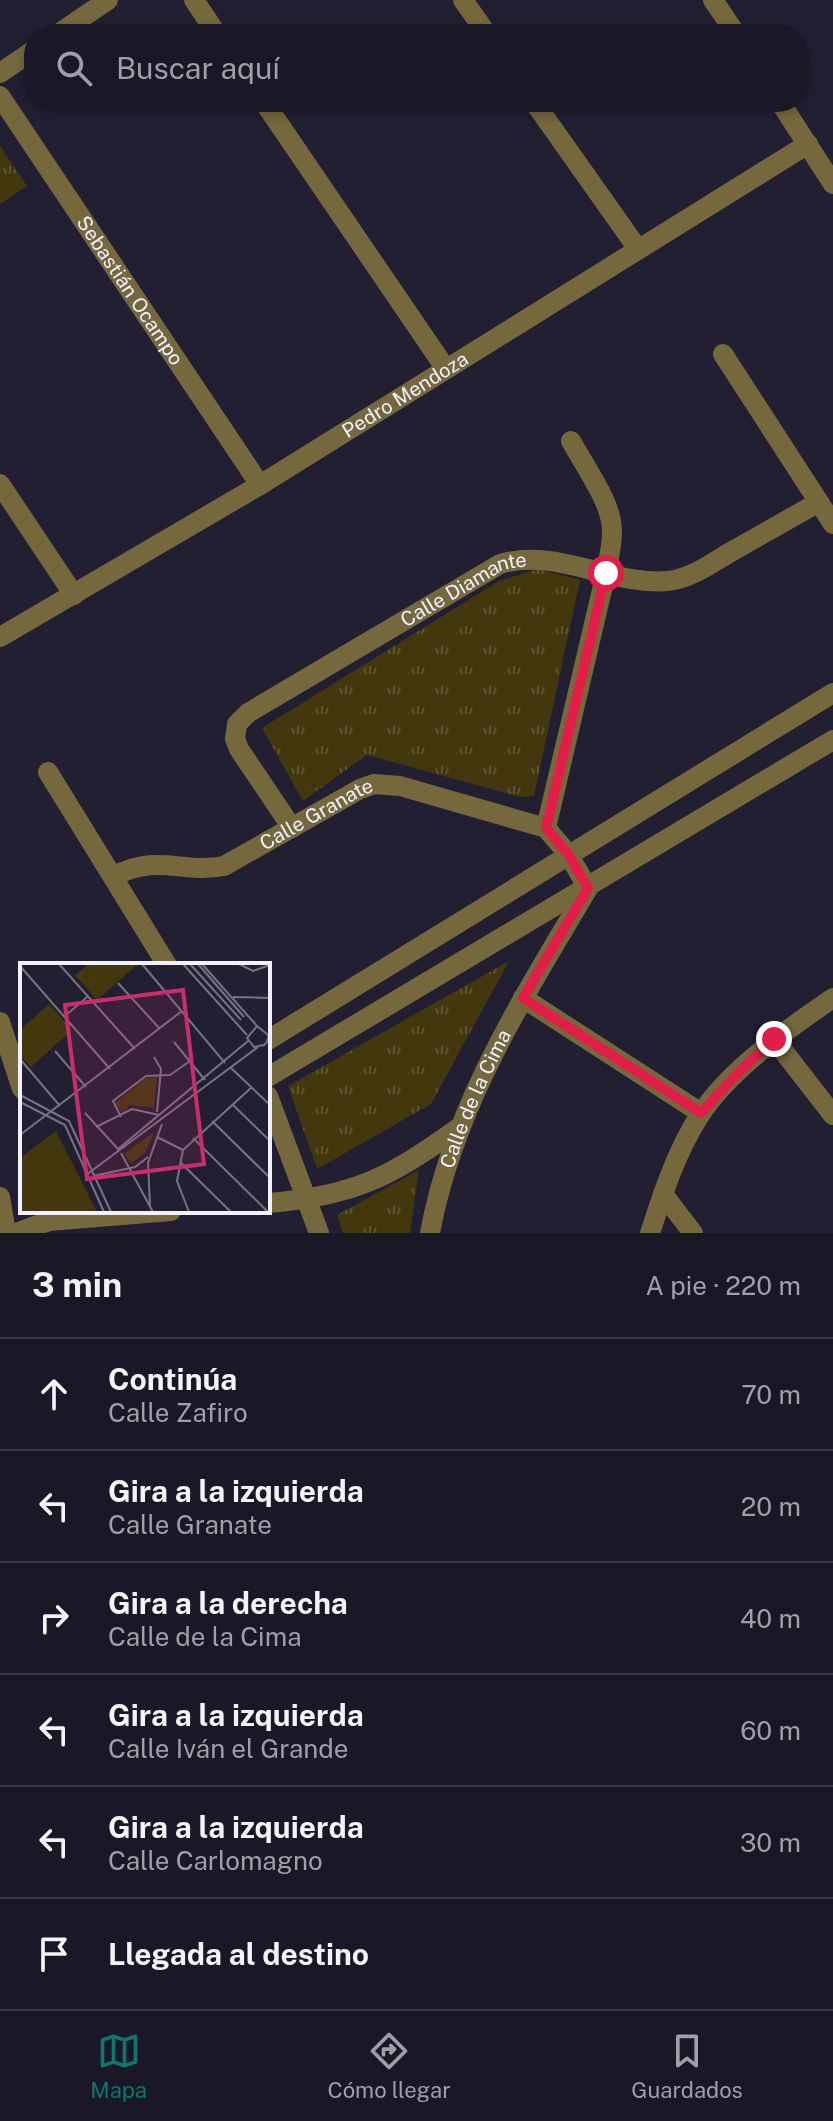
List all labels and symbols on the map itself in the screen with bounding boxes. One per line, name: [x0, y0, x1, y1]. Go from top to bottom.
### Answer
street label: Sebastián Ocampo: [72, 211, 189, 370]
street label: Pedro Mendoza: [338, 347, 472, 443]
street label: Calle Diamante: [396, 548, 527, 632]
route start: [588, 555, 624, 591]
street label: Calle Granate: [255, 773, 376, 855]
inset map: [20, 963, 270, 1213]
route end: [756, 1021, 792, 1057]
street label: Calle de la Cima: [435, 1025, 516, 1171]

